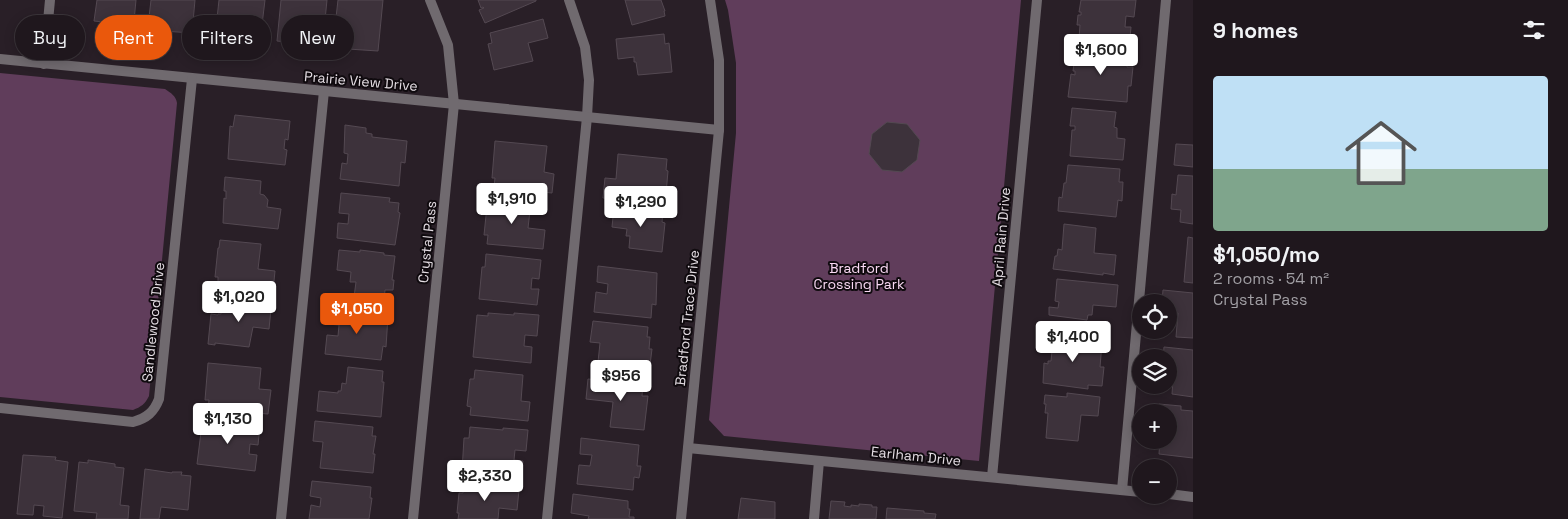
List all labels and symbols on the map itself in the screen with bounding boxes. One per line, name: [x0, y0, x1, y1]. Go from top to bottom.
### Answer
pin: $1,600: [1060, 34, 1142, 76]
street label: Prairie View Drive: [303, 67, 419, 95]
pin: $1,910: [471, 182, 553, 225]
pin: $1,290: [600, 186, 682, 228]
street label: April Rain Drive: [988, 187, 1014, 287]
street label: Crystal Pass: [414, 200, 440, 284]
street label: Bradford Trace Drive: [671, 249, 703, 387]
park label: Bradford Crossing Park: [813, 259, 905, 293]
street label: Sandlewood Drive: [138, 261, 168, 383]
pin: $1,020: [198, 280, 280, 323]
pin: $1,050: [316, 292, 398, 335]
pin: $1,400: [1032, 320, 1114, 363]
pin: $956: [591, 360, 651, 402]
pin: $1,130: [187, 402, 269, 445]
street label: Earlham Drive: [870, 442, 962, 470]
pin: $2,330: [444, 460, 526, 502]

